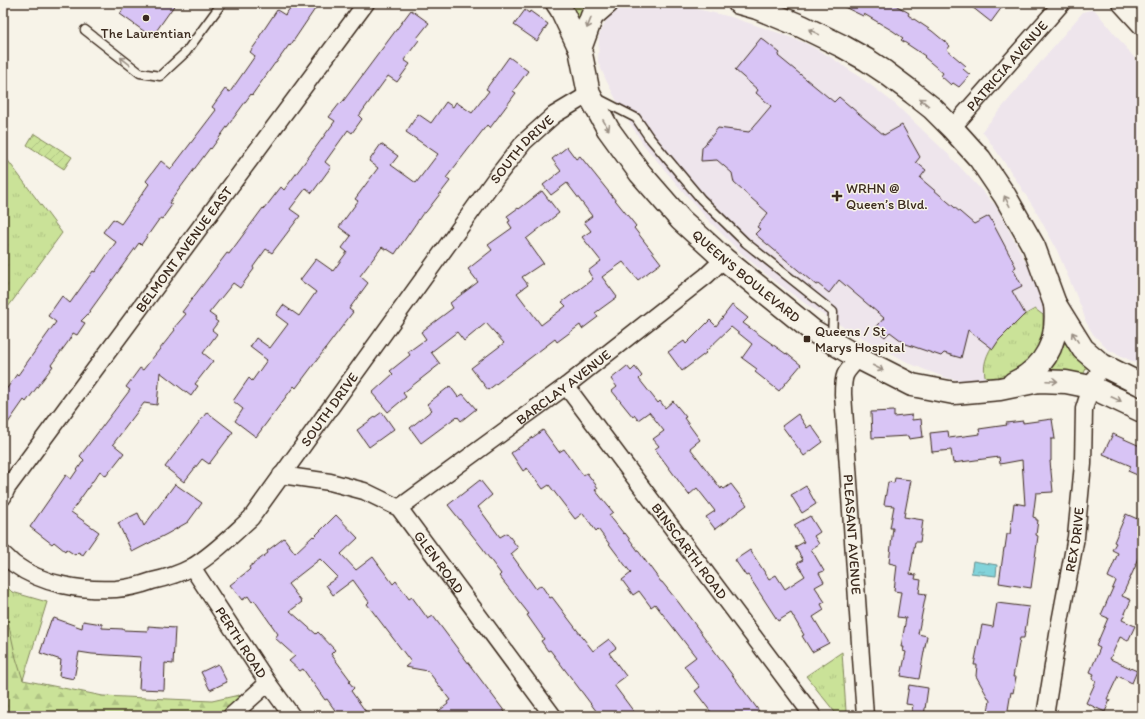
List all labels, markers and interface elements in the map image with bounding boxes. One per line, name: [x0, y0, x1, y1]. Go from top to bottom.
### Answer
marker: The Laurentian: [141, 13, 151, 23]
one-way arrow: [585, 17, 593, 29]
street label: PATRICIA AVENUE: [963, 17, 1051, 114]
place label: The Laurentian: [101, 25, 192, 42]
one-way arrow: [809, 28, 821, 35]
one-way arrow: [120, 57, 131, 66]
one-way arrow: [918, 97, 929, 106]
street label: SOUTH DRIVE: [486, 111, 557, 187]
one-way arrow: [603, 119, 611, 131]
place label: WRHN @ Queen’s Blvd.: [846, 180, 928, 213]
street label: BELMONT AVENUE EAST: [132, 183, 236, 315]
marker: WRHN @ Queen’s Blvd.: [831, 190, 843, 202]
one-way arrow: [1003, 195, 1011, 207]
street label: QUEEN'S BOULEVARD: [689, 226, 804, 326]
place label: Queens / St Marys Hospital: [815, 323, 905, 356]
one-way arrow: [1071, 331, 1079, 343]
marker: Queens / St Marys Hospital: [802, 334, 812, 344]
street label: BARCLAY AVENUE: [513, 346, 614, 428]
one-way arrow: [872, 364, 884, 372]
street label: SOUTH DRIVE: [297, 369, 362, 450]
one-way arrow: [1045, 378, 1058, 385]
one-way arrow: [1110, 396, 1122, 403]
street label: PLEASANT AVENUE: [840, 474, 865, 595]
street label: BINSCARTH ROAD: [648, 499, 731, 602]
street label: REX DRIVE: [1061, 506, 1087, 573]
street label: GLEN ROAD: [410, 528, 468, 597]
street label: PERTH ROAD: [212, 603, 271, 681]

